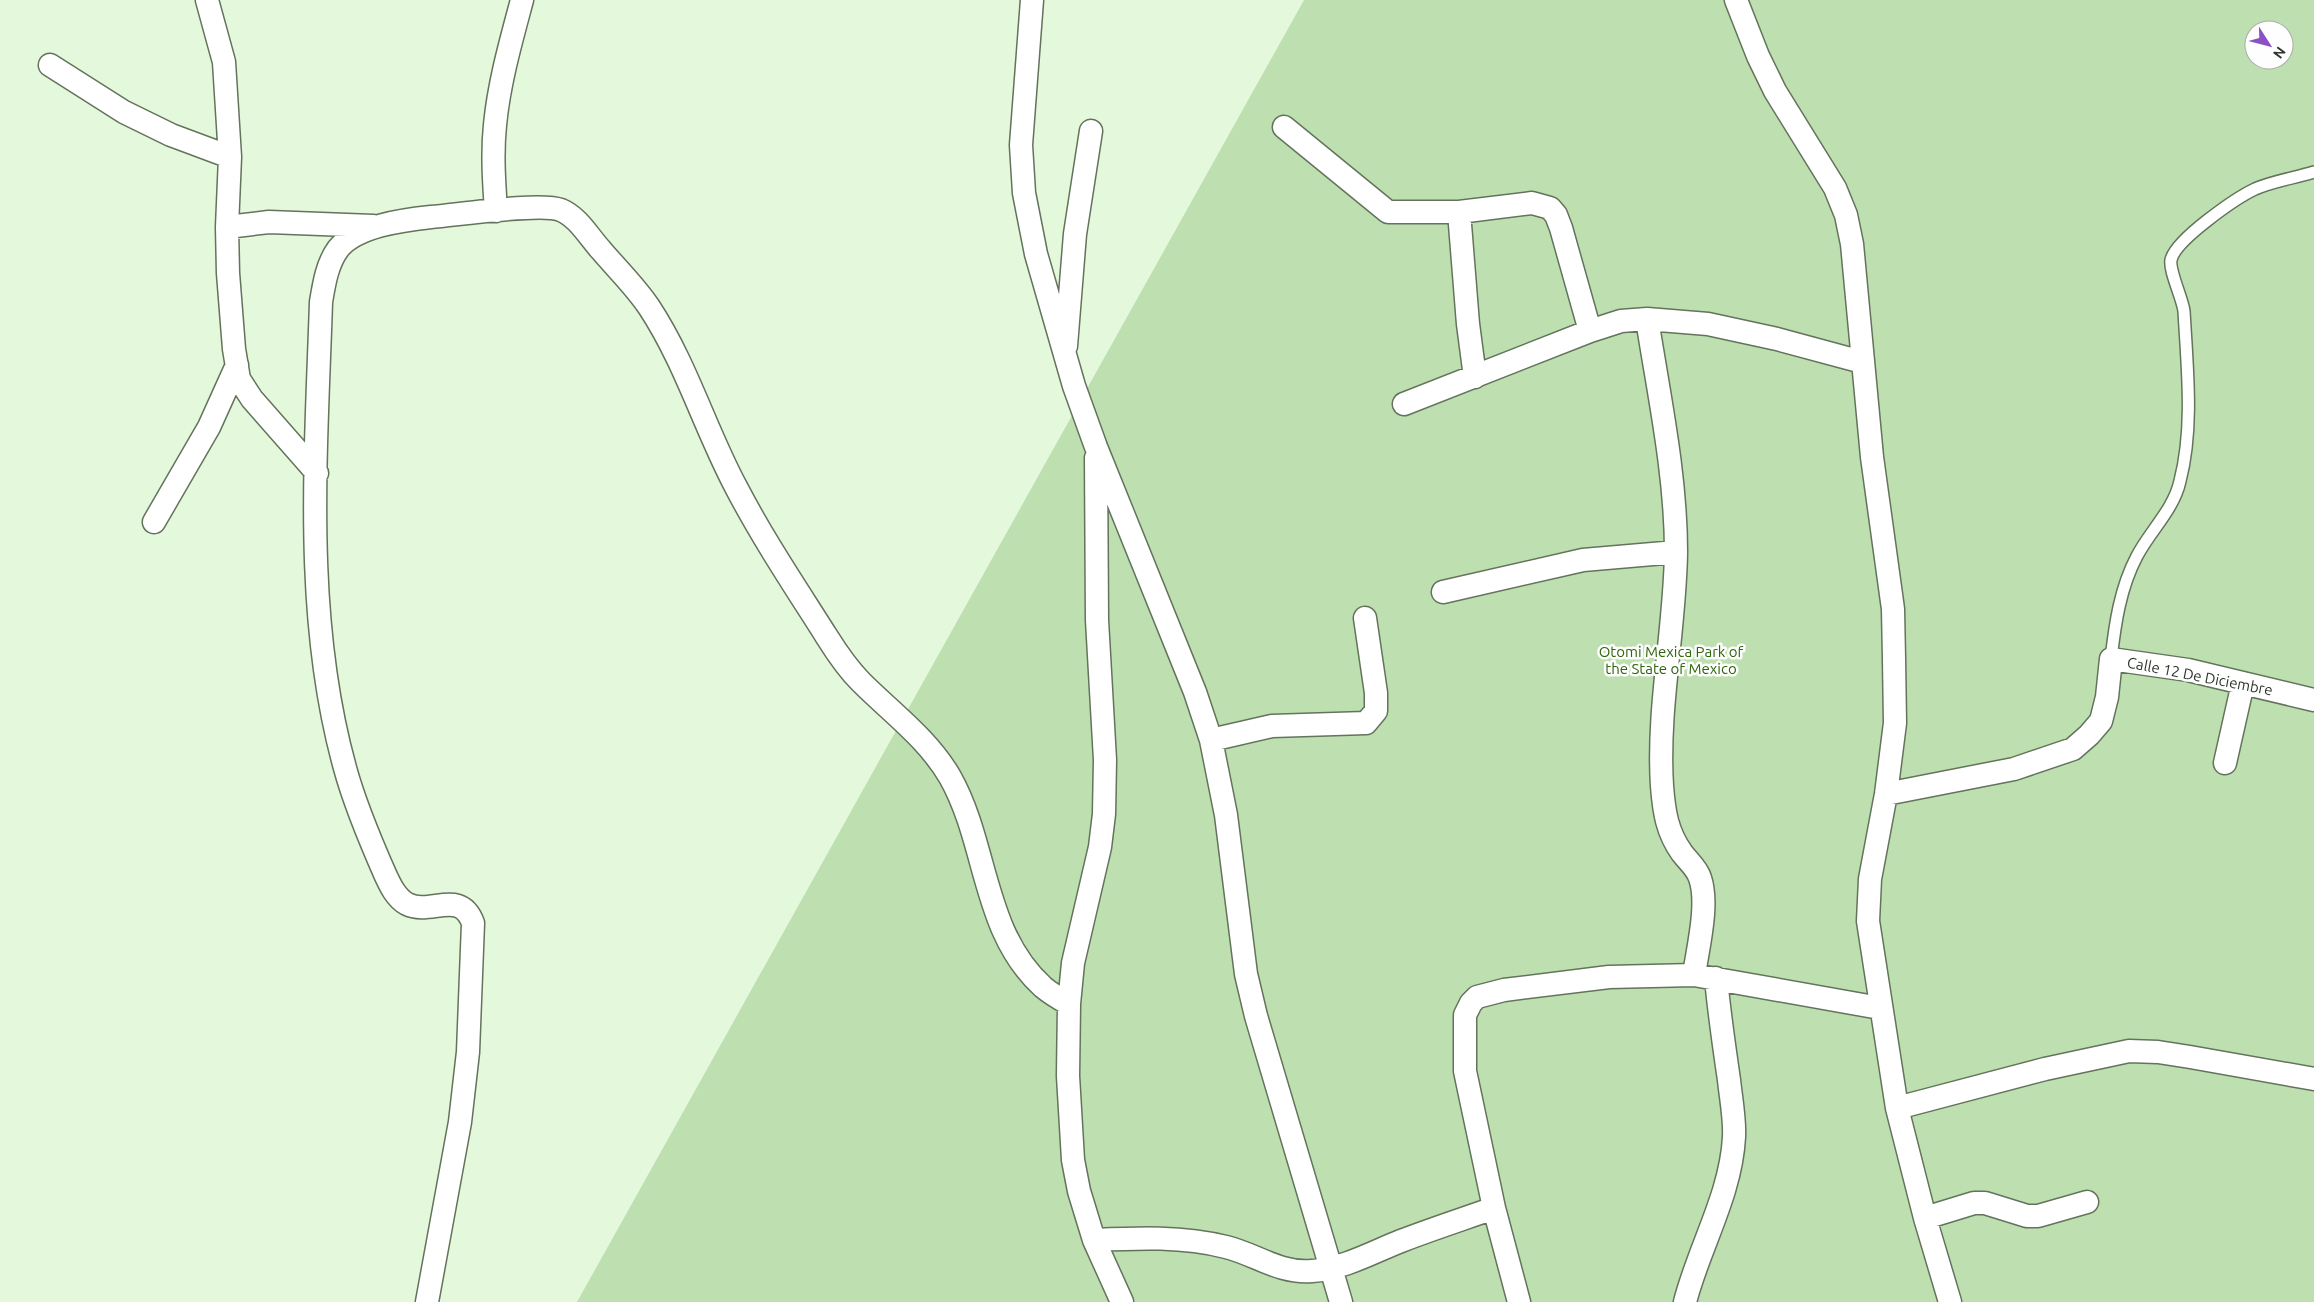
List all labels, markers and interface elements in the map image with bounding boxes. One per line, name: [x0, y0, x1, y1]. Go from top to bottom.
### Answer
north arrow: [2244, 20, 2294, 70]
text: N: [2270, 44, 2289, 62]
park label: Otomi Mexica Park of the State of Mexico: [1599, 643, 1744, 677]
street label: Calle 12 De Diciembre: [2126, 654, 2274, 698]

